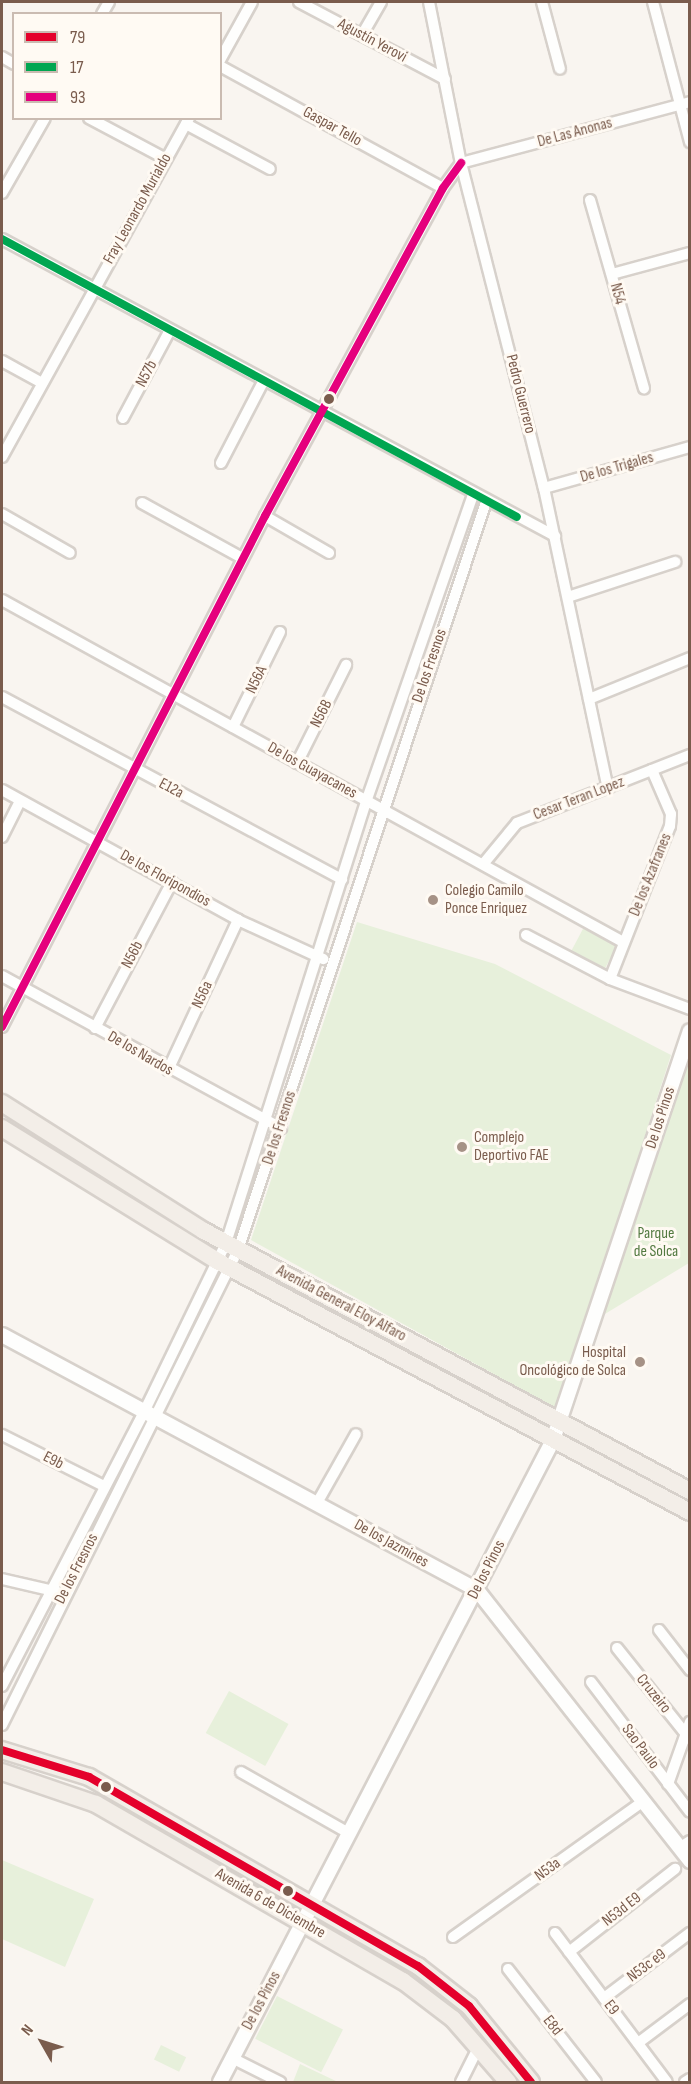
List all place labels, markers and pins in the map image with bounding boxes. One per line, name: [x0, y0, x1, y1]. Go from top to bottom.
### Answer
unlabelled marker: [323, 393, 335, 405]
place label: Colegio Camilo Ponce Enriquez: [445, 881, 527, 919]
marker: Colegio Camilo Ponce Enriquez: [426, 893, 440, 907]
place label: Complejo Deportivo FAE: [474, 1128, 549, 1166]
marker: Complejo Deportivo FAE: [455, 1140, 469, 1154]
place label: Hospital Oncológico de Solca: [519, 1343, 626, 1381]
marker: Hospital Oncológico de Solca: [631, 1353, 649, 1371]
unlabelled marker: [100, 1781, 112, 1793]
unlabelled marker: [282, 1885, 294, 1897]

